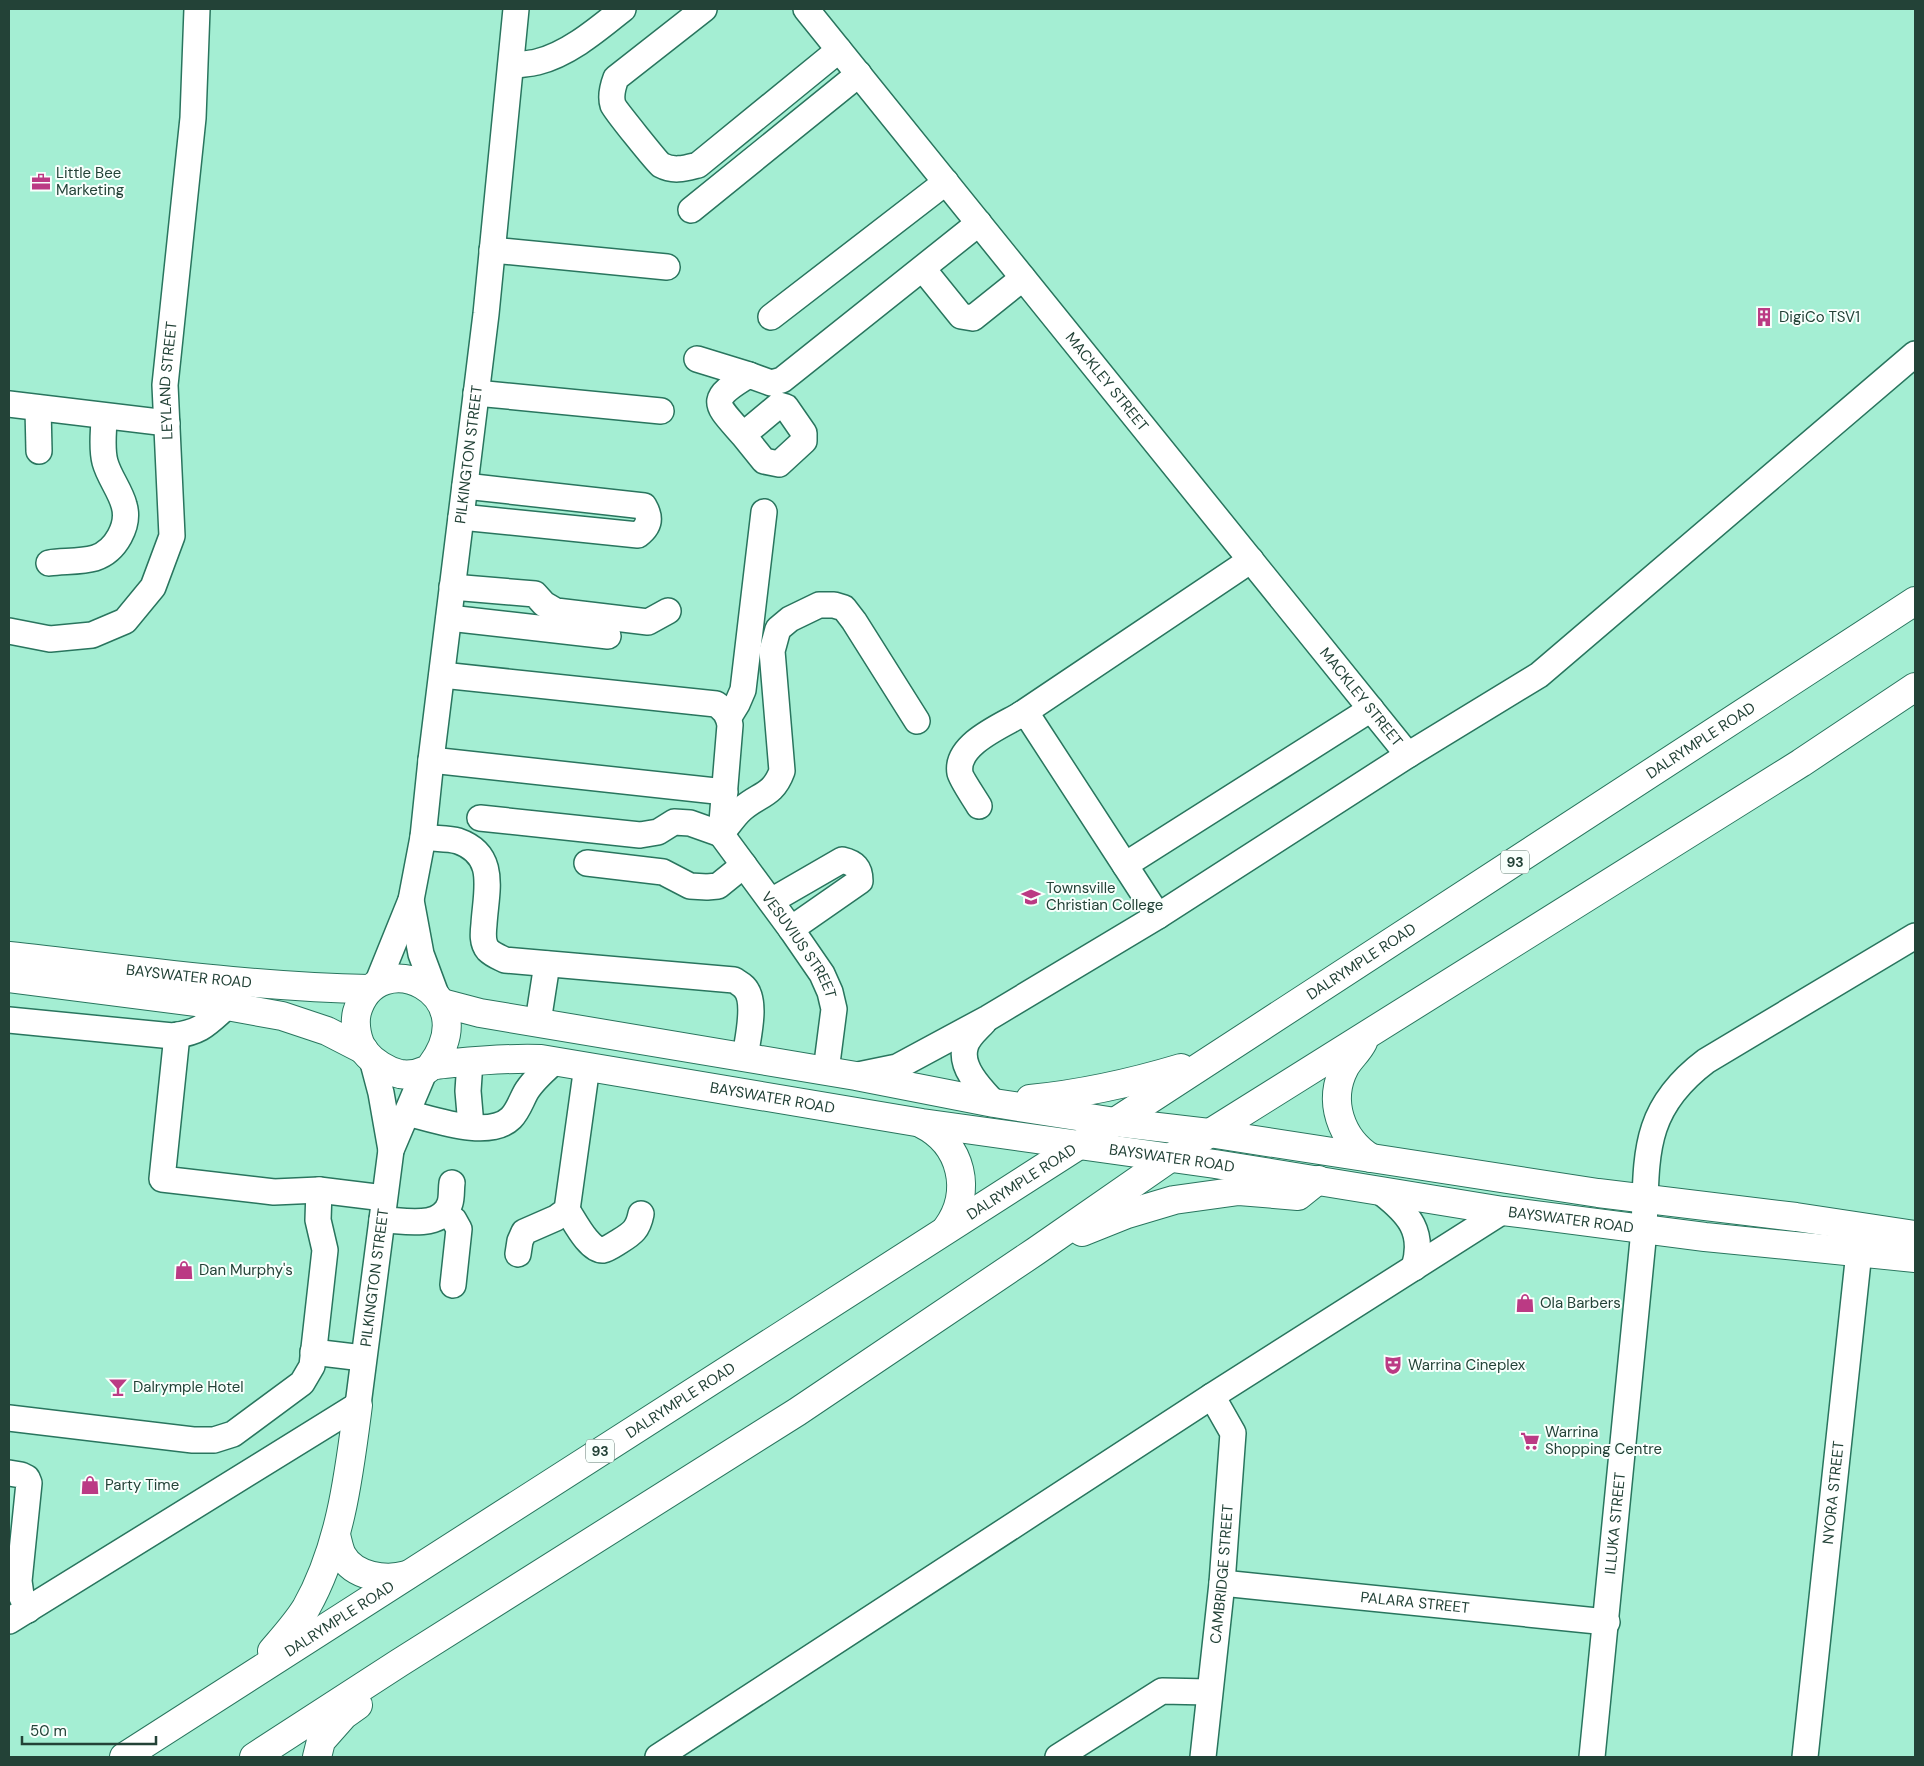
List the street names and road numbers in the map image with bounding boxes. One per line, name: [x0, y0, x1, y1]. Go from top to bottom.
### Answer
street label: LEYLAND STREET: [155, 320, 182, 440]
street label: MACKLEY STREET: [1061, 328, 1153, 435]
street label: PILKINGTON STREET: [450, 384, 487, 525]
street label: MACKLEY STREET: [1315, 643, 1407, 751]
street label: DALRYMPLE ROAD: [1642, 698, 1759, 783]
road number: 93: [1501, 850, 1529, 874]
street label: VESUVIUS STREET: [757, 888, 841, 1000]
street label: DALRYMPLE ROAD: [1303, 919, 1420, 1004]
street label: BAYSWATER ROAD: [125, 960, 253, 993]
street label: BAYSWATER ROAD: [708, 1078, 836, 1118]
street label: DALRYMPLE ROAD: [963, 1139, 1080, 1224]
street label: BAYSWATER ROAD: [1108, 1139, 1236, 1177]
street label: BAYSWATER ROAD: [1507, 1202, 1635, 1238]
street label: PILKINGTON STREET: [356, 1207, 393, 1348]
street label: DALRYMPLE ROAD: [622, 1358, 739, 1443]
road number: 93: [586, 1440, 614, 1462]
street label: NYORA STREET: [1818, 1440, 1849, 1545]
street label: ILLUKA STREET: [1600, 1471, 1630, 1575]
street label: CAMBRIDGE STREET: [1205, 1504, 1238, 1645]
street label: DALRYMPLE ROAD: [281, 1576, 398, 1661]
street label: PALARA STREET: [1360, 1587, 1470, 1618]

